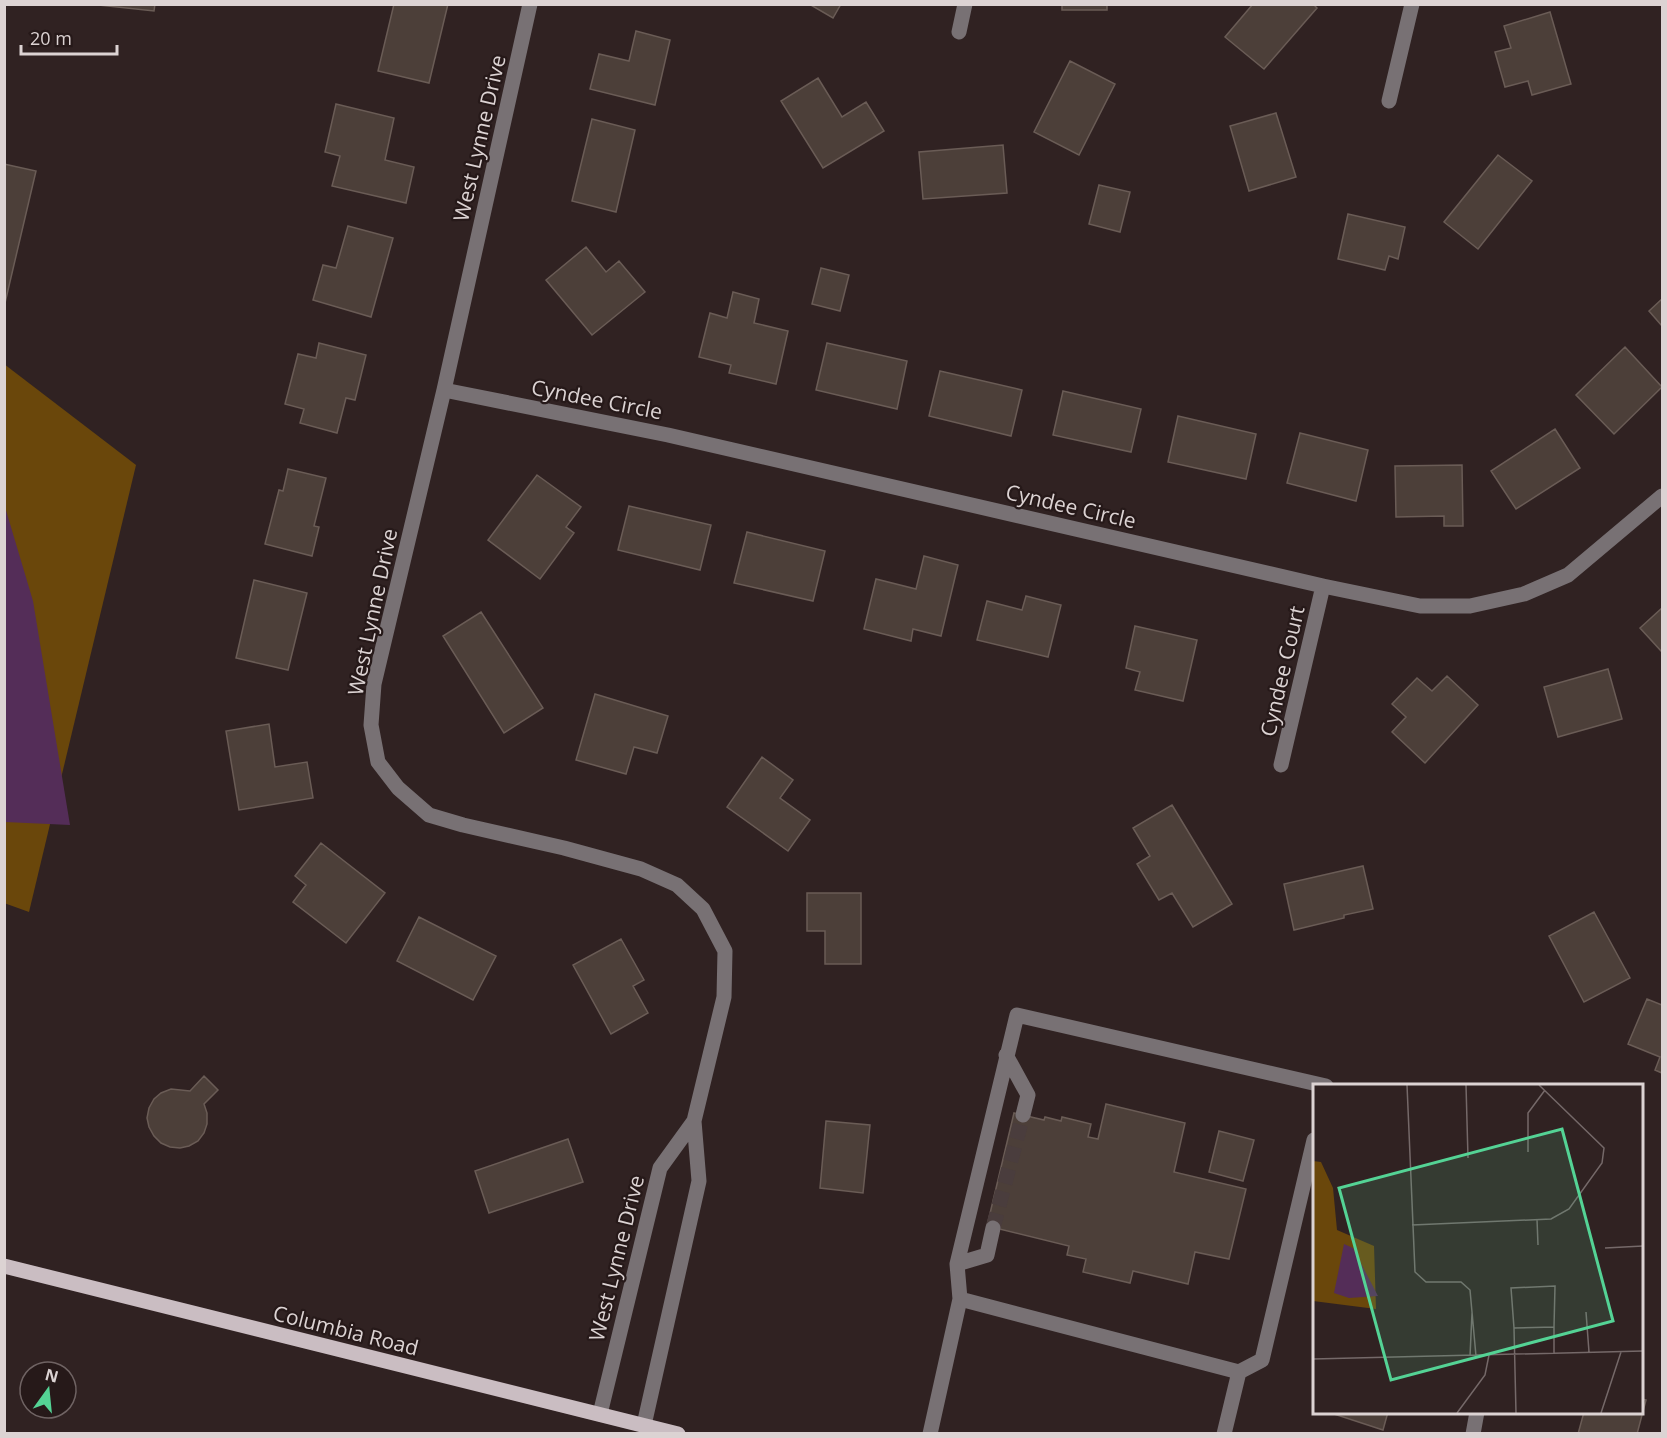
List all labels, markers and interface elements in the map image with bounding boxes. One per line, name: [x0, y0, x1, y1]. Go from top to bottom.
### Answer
scale bar: [21, 18, 117, 56]
text: 20 m: [30, 26, 72, 50]
street label: West Lynne Drive: [446, 52, 512, 224]
street label: Cyndee Circle: [529, 373, 665, 425]
street label: Cyndee Circle: [1003, 477, 1139, 535]
street label: West Lynne Drive: [341, 526, 403, 698]
street label: Cyndee Court: [1253, 603, 1311, 739]
inset map: [1313, 1084, 1643, 1414]
street label: West Lynne Drive: [582, 1172, 650, 1344]
street label: Columbia Road: [270, 1298, 422, 1362]
north arrow: [18, 1360, 78, 1420]
text: N: [43, 1363, 61, 1388]

